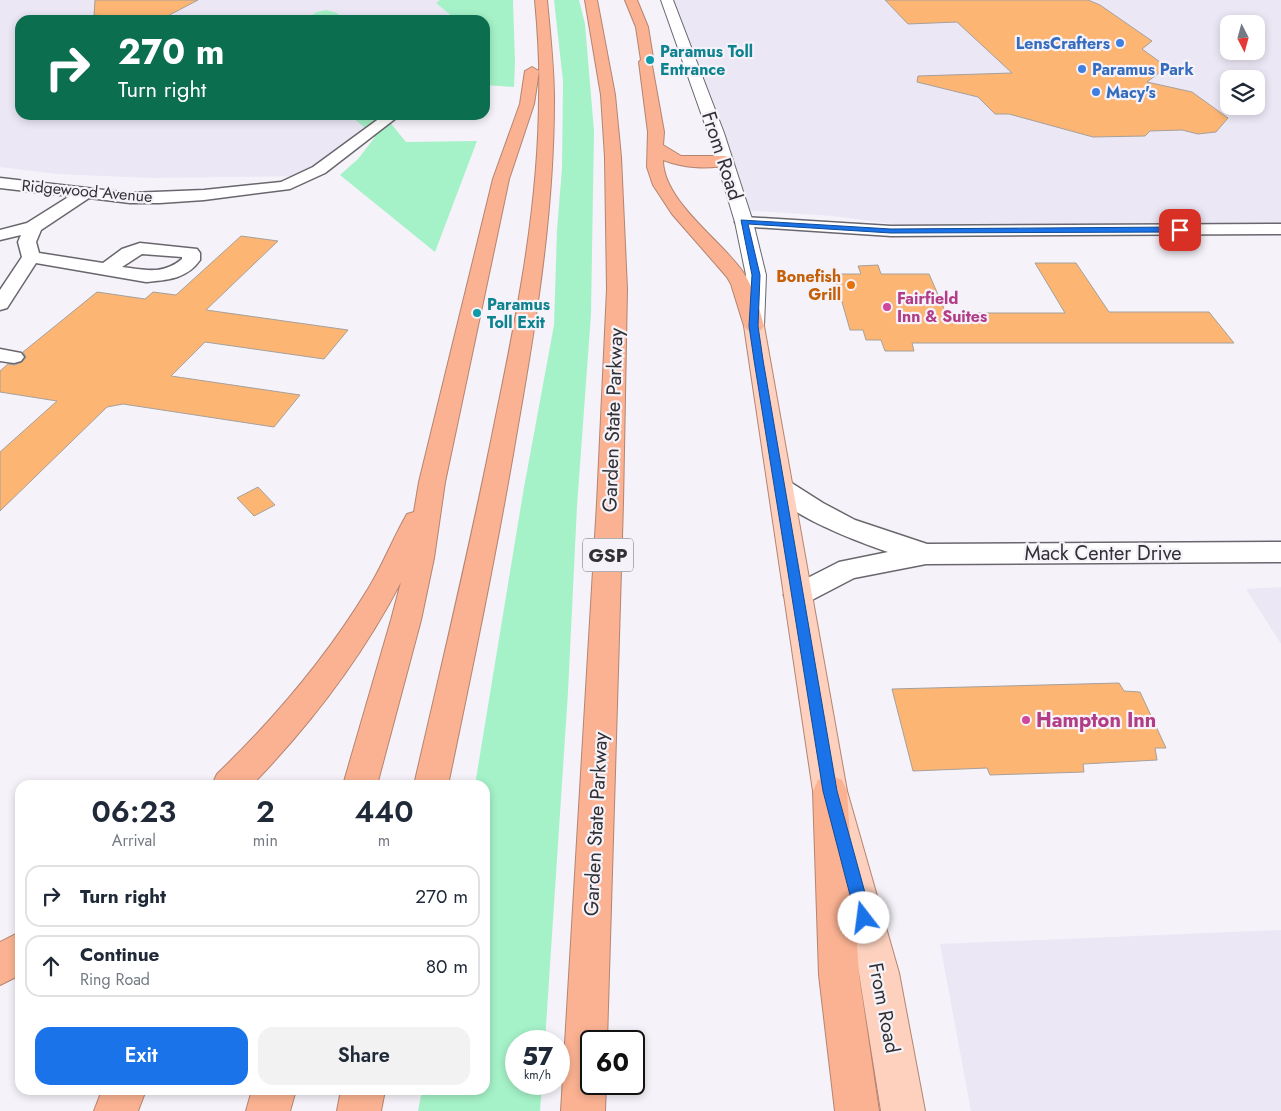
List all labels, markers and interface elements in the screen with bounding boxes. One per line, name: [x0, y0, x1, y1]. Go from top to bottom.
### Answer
north arrow: [1220, 15, 1265, 60]
map controls: [1220, 15, 1265, 115]
text: 270 m: [118, 27, 224, 77]
place label: LensCrafters: [1016, 32, 1110, 55]
icon: right: [35, 35, 100, 100]
marker: LensCrafters: [1114, 37, 1126, 49]
place label: Paramus Toll Entrance: [660, 40, 753, 81]
marker: Paramus Toll Entrance: [644, 54, 656, 66]
place label: Paramus Park: [1092, 58, 1194, 81]
marker: Paramus Park: [1076, 63, 1088, 75]
button: layers: [1220, 70, 1265, 115]
text: Turn right: [118, 73, 206, 105]
place label: Macy's: [1106, 81, 1156, 104]
marker: Macy's: [1090, 86, 1102, 98]
street label: From Road: [694, 108, 750, 204]
street label: Ridgewood Avenue: [21, 174, 153, 208]
pin: [1159, 209, 1201, 251]
icon: arrive: [1166, 216, 1194, 244]
place label: Bonefish Grill: [776, 265, 841, 306]
marker: Bonefish Grill: [845, 279, 857, 291]
place label: Fairfield Inn & Suites: [897, 287, 987, 328]
place label: Paramus Toll Exit: [487, 293, 550, 334]
marker: Fairfield Inn & Suites: [881, 301, 893, 313]
marker: Paramus Toll Exit: [471, 307, 483, 319]
street label: Garden State Parkway: [595, 327, 631, 513]
road number: GSP: [583, 538, 633, 572]
street label: Mack Center Drive: [1024, 539, 1182, 568]
place label: Hampton Inn: [1036, 706, 1156, 735]
marker: Hampton Inn: [1020, 714, 1032, 726]
street label: Garden State Parkway: [577, 731, 615, 917]
text: 06:23: [92, 790, 176, 833]
text: 2: [256, 790, 275, 833]
text: 440: [354, 790, 413, 833]
text: Arrival: [112, 829, 156, 852]
text: min: [253, 829, 278, 852]
text: m: [378, 829, 390, 852]
icon: right: [37, 882, 65, 910]
text: Turn right: [80, 883, 166, 910]
text: 270 m: [415, 883, 468, 910]
position arrow: [837, 891, 889, 943]
text: Continue: [80, 941, 159, 968]
icon: ahead: [37, 952, 65, 980]
text: 80 m: [426, 953, 468, 980]
street label: From Road: [861, 960, 907, 1056]
text: Ring Road: [80, 968, 150, 991]
button: Exit: [35, 1027, 248, 1085]
button: Share: [258, 1027, 470, 1085]
speed limit sign: 60: [580, 1030, 645, 1095]
text: 57: [522, 1038, 553, 1074]
text: km/h: [524, 1066, 551, 1084]

